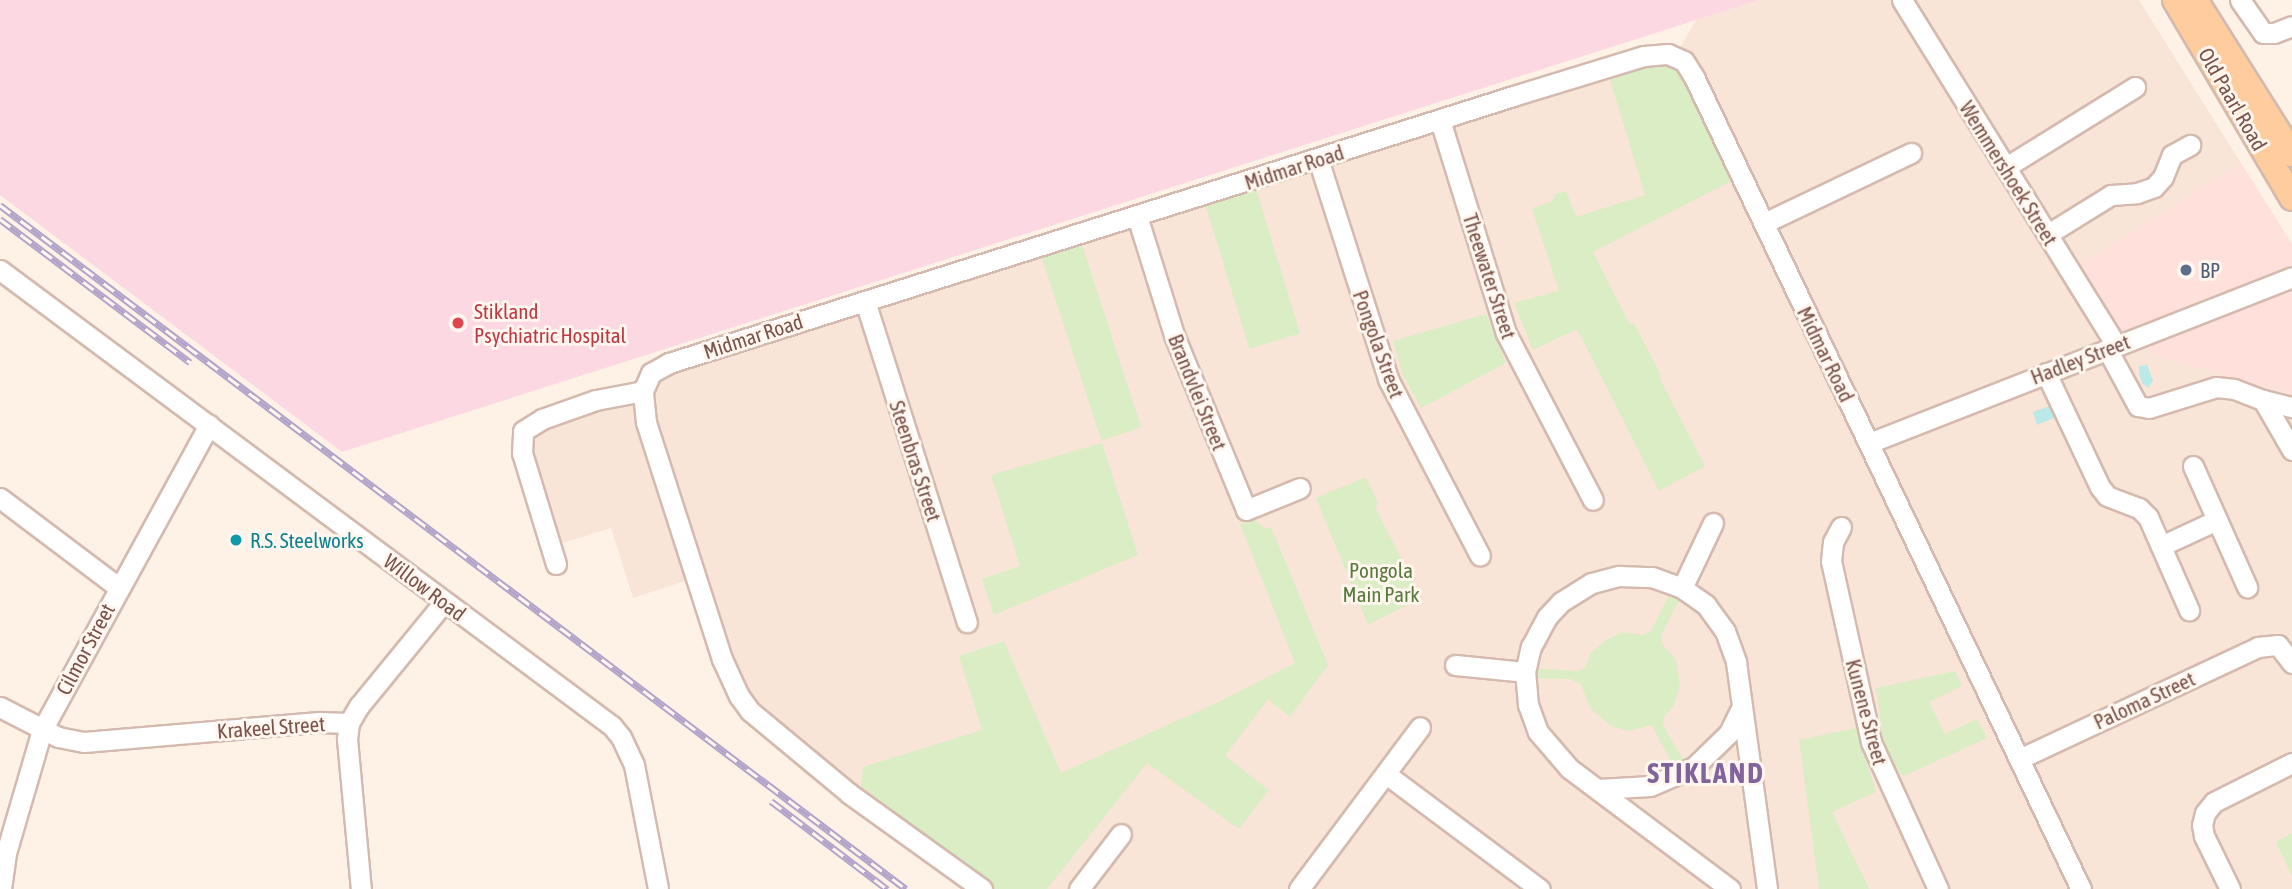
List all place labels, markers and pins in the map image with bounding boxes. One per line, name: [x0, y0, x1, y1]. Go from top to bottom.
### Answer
place label: BP: [2200, 257, 2220, 283]
marker: BP: [2178, 262, 2194, 278]
place label: Stikland Psychiatric Hospital: [474, 298, 626, 348]
marker: Stikland Psychiatric Hospital: [448, 313, 468, 333]
place label: R.S. Steelworks: [250, 527, 364, 553]
marker: R.S. Steelworks: [228, 532, 244, 548]

